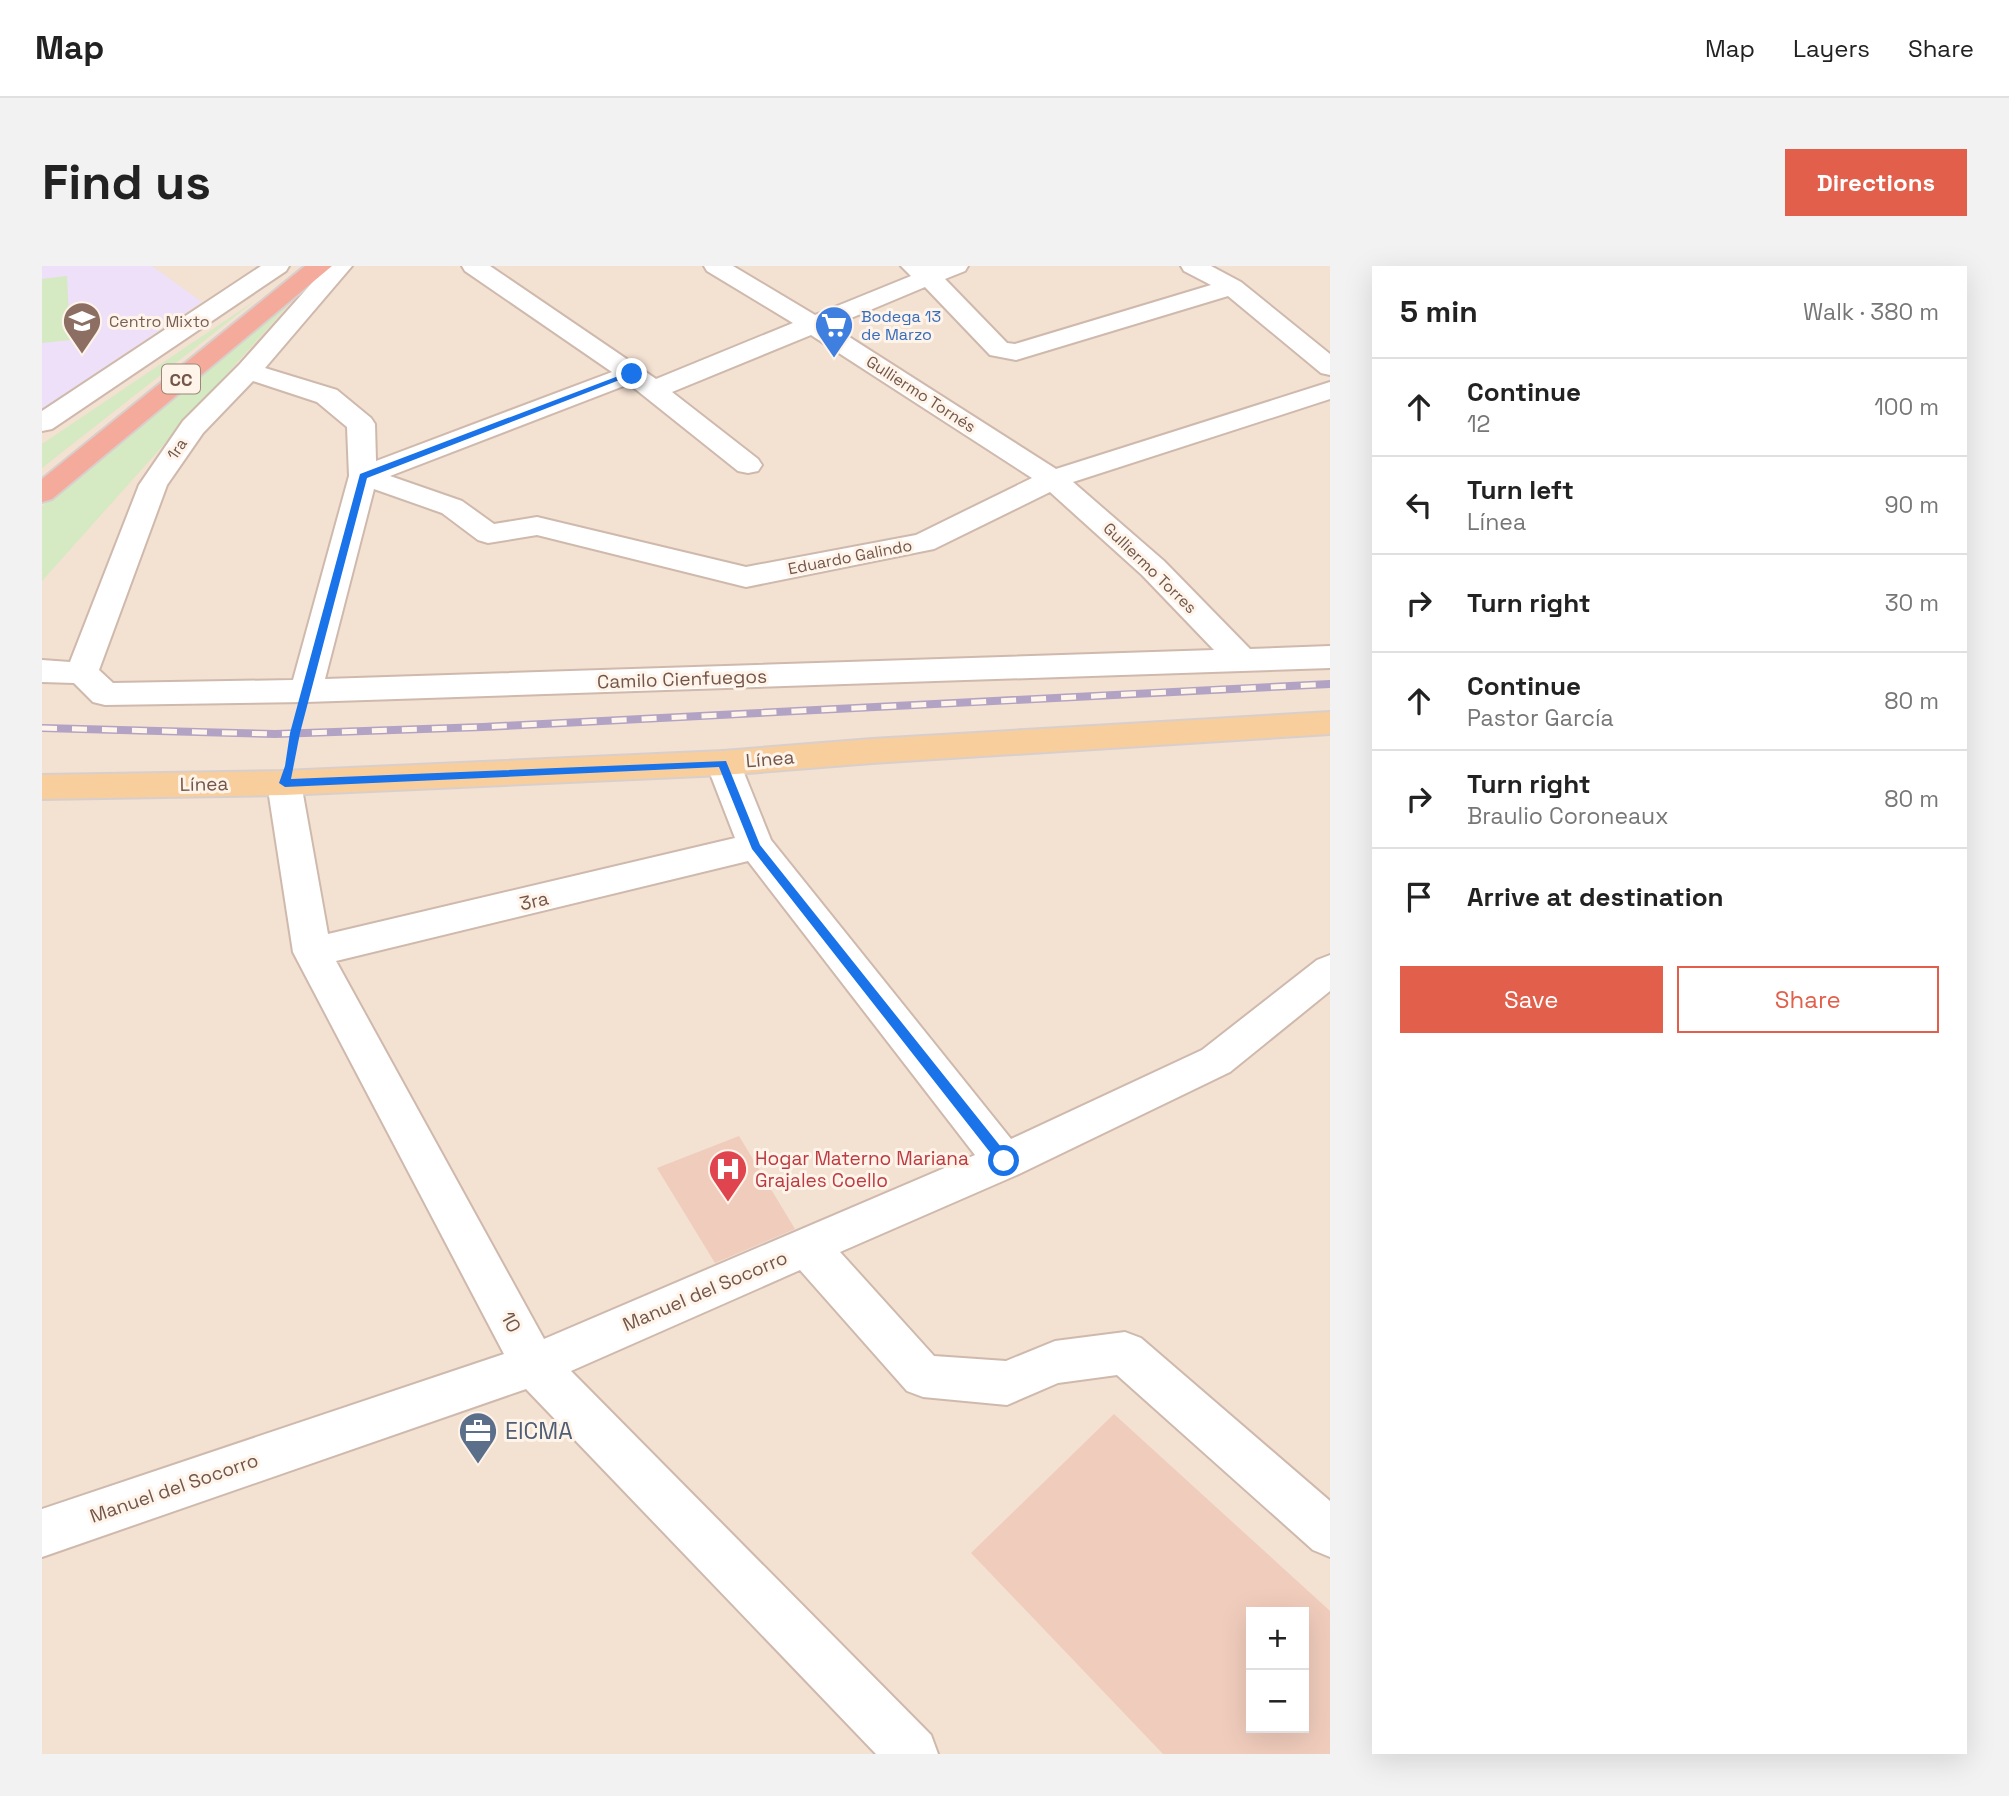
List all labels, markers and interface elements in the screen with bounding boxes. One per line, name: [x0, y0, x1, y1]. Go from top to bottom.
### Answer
text: Map: [35, 27, 104, 69]
text: Map: [1705, 33, 1755, 64]
text: Layers: [1793, 33, 1870, 64]
text: Share: [1908, 33, 1974, 64]
button: Directions: [1785, 149, 1967, 216]
text: Find us: [42, 151, 211, 213]
text: 5 min: [1400, 292, 1478, 331]
text: Walk · 380 m: [1803, 297, 1939, 327]
school or university icon: Centro Mixto: [61, 300, 103, 355]
supermarket icon: Bodega 13 de Marzo: [813, 304, 855, 359]
place label: Bodega 13 de Marzo: [861, 306, 941, 345]
place label: Centro Mixto: [109, 311, 210, 332]
street label: Gulliermo Tornés: [862, 351, 980, 437]
route end: [616, 358, 647, 389]
road number: CC: [162, 364, 200, 394]
text: Continue: [1467, 375, 1581, 409]
icon: ahead: [1400, 388, 1438, 426]
text: 100 m: [1874, 392, 1939, 422]
text: 12: [1467, 409, 1490, 439]
street label: 1ra: [162, 434, 192, 464]
text: Turn left: [1467, 473, 1574, 507]
icon: left: [1400, 486, 1438, 524]
text: 90 m: [1884, 490, 1939, 520]
text: Línea: [1467, 507, 1526, 537]
street label: Gulliermo Torres: [1099, 518, 1201, 618]
street label: Eduardo Galindo: [786, 535, 914, 579]
icon: right: [1400, 584, 1438, 622]
text: Turn right: [1467, 586, 1591, 620]
text: 30 m: [1885, 588, 1939, 618]
street label: Camilo Cienfuegos: [597, 664, 767, 694]
text: Continue: [1467, 669, 1581, 703]
icon: ahead: [1400, 682, 1438, 720]
text: 80 m: [1884, 686, 1939, 716]
text: Pastor García: [1467, 703, 1614, 733]
street label: Línea: [745, 744, 795, 774]
text: Turn right: [1467, 767, 1591, 801]
street label: Línea: [179, 771, 229, 797]
icon: right: [1400, 780, 1438, 818]
text: 80 m: [1884, 784, 1939, 814]
text: Braulio Coroneaux: [1467, 801, 1669, 831]
icon: arrive: [1400, 878, 1438, 916]
text: Arrive at destination: [1467, 880, 1724, 914]
street label: 3ra: [517, 886, 551, 916]
button: Save: [1400, 966, 1663, 1033]
button: Share: [1677, 966, 1939, 1033]
route start: [988, 1145, 1019, 1176]
place label: Hogar Materno Mariana Grajales Coello: [755, 1146, 969, 1193]
hospital icon: Hogar Materno Mariana Grajales Coello: [707, 1148, 749, 1203]
street label: Manuel del Socorro: [619, 1245, 791, 1337]
street label: 10: [495, 1307, 527, 1337]
office icon: EICMA: [457, 1410, 499, 1465]
place label: EICMA: [505, 1416, 573, 1446]
street label: Manuel del Socorro: [86, 1447, 262, 1529]
map controls: [1246, 1607, 1309, 1733]
button: +: [1246, 1607, 1309, 1670]
button: −: [1246, 1670, 1309, 1733]

